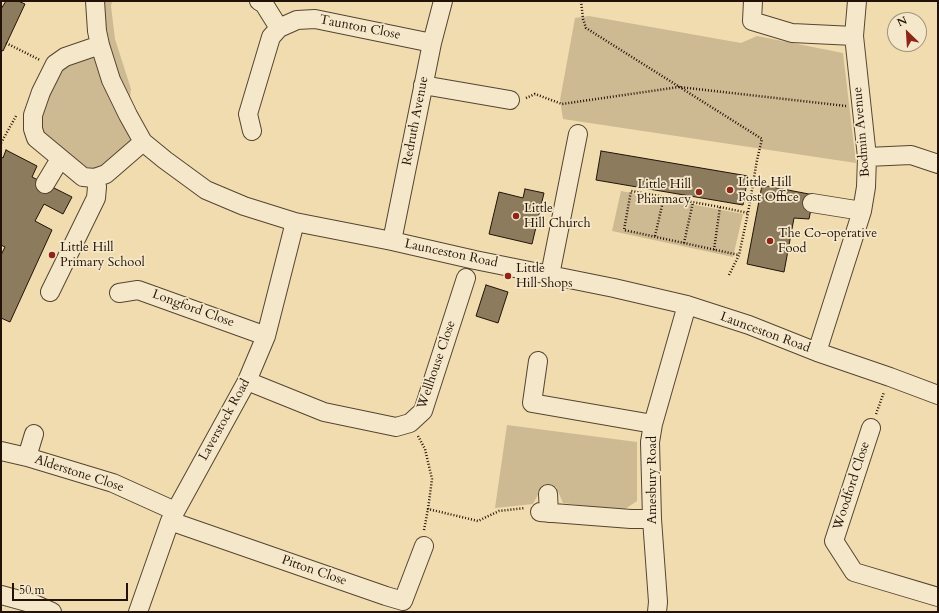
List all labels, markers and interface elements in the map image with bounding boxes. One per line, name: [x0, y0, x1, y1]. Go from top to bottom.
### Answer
street label: Taunton Close: [318, 12, 402, 44]
north arrow: [887, 12, 927, 52]
text: N: [895, 13, 910, 30]
street label: Redruth Avenue: [400, 75, 432, 167]
street label: Bodmin Avenue: [850, 86, 874, 178]
place label: Little Hill Post Office: [738, 175, 799, 206]
place label: Little Hill Pharmacy: [636, 177, 691, 208]
marker: Little Hill Post Office: [725, 185, 735, 195]
marker: Little Hill Pharmacy: [694, 187, 704, 197]
place label: Little Hill Church: [524, 201, 591, 232]
marker: Little Hill Church: [511, 211, 521, 221]
place label: The Co-operative Food: [778, 226, 877, 257]
marker: The Co-operative Food: [765, 236, 775, 246]
street label: Launceston Road: [403, 237, 499, 271]
place label: Little Hill Primary School: [60, 240, 145, 271]
marker: Little Hill Primary School: [47, 250, 57, 260]
place label: Little Hill Shops: [516, 261, 573, 292]
marker: Little Hill Shops: [503, 271, 513, 281]
street label: Longford Close: [150, 287, 236, 331]
street label: Launceston Road: [718, 309, 812, 357]
street label: Wellhouse Close: [415, 319, 459, 411]
street label: Laverstock Road: [196, 376, 254, 464]
street label: Amesbury Road: [645, 436, 661, 524]
street label: Woodford Close: [830, 440, 874, 532]
street label: Alderstone Close: [32, 452, 126, 496]
street label: Pitton Close: [279, 553, 349, 589]
scale bar: [14, 575, 130, 601]
text: 50 m: [19, 582, 45, 598]

